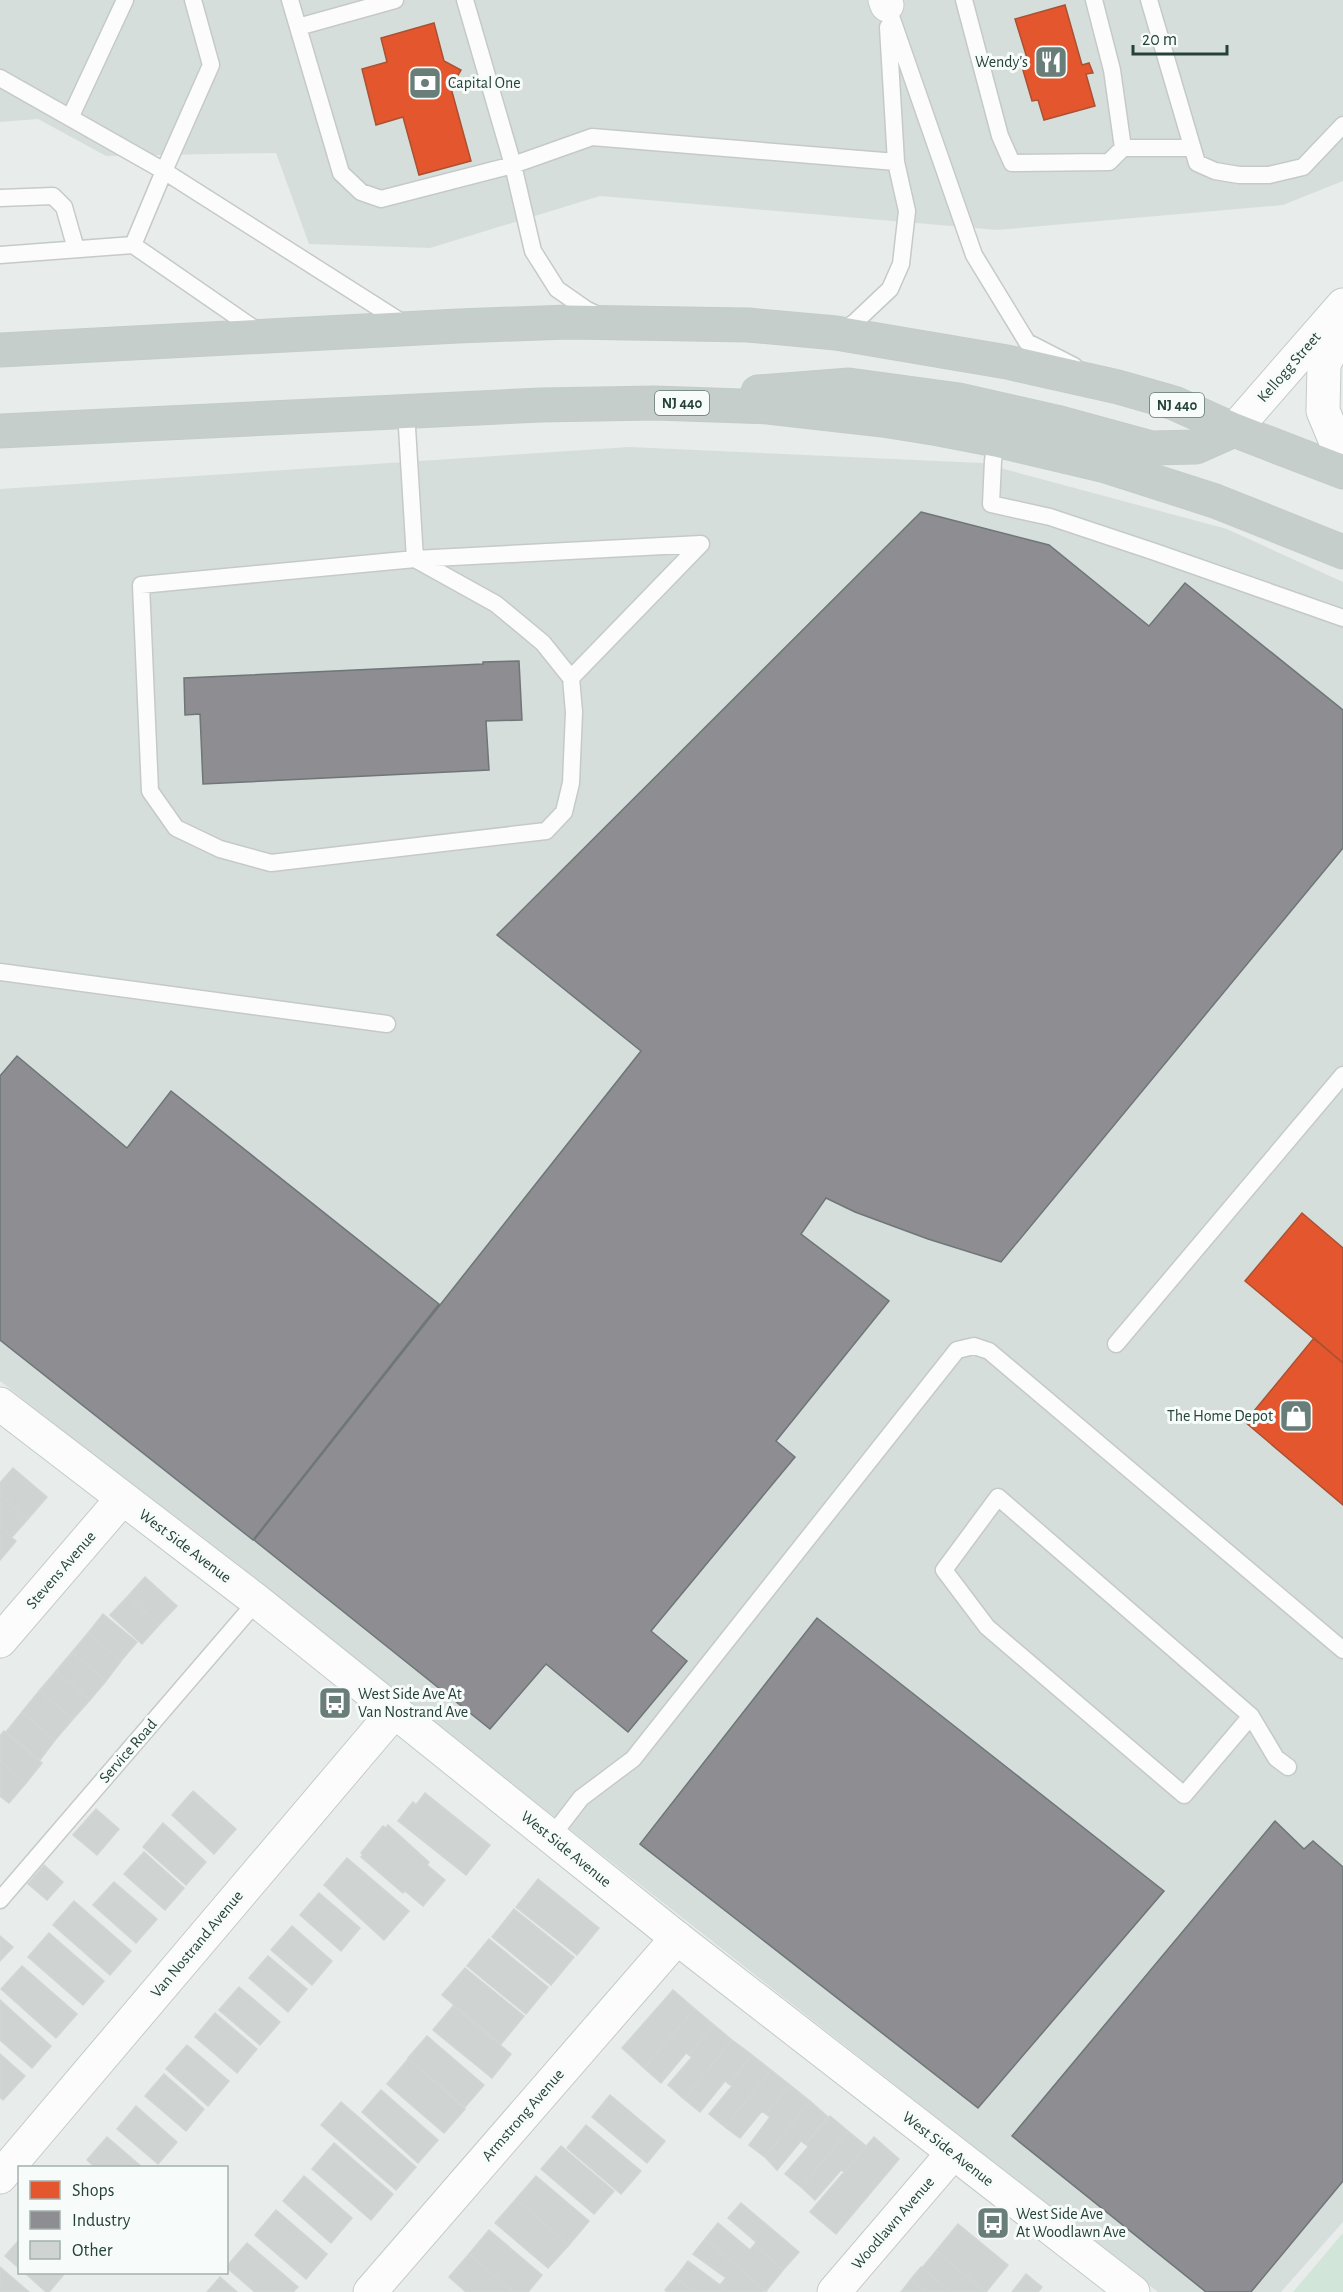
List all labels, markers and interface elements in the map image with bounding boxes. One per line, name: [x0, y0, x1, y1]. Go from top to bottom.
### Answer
scale bar: [1133, 18, 1228, 56]
text: 20 m: [1142, 31, 1177, 49]
restaurant icon: Wendy's: [1033, 44, 1069, 80]
place label: Wendy's: [975, 54, 1028, 71]
bank icon: Capital One: [407, 65, 443, 101]
place label: Capital One: [448, 75, 521, 91]
street label: Kellogg Street: [1254, 329, 1324, 405]
road number: NJ 440: [655, 391, 709, 415]
road number: NJ 440: [1150, 393, 1204, 417]
shop icon: The Home Depot: [1278, 1398, 1314, 1434]
place label: The Home Depot: [1167, 1408, 1273, 1424]
street label: West Side Avenue: [136, 1506, 234, 1586]
street label: Stevens Avenue: [23, 1528, 99, 1612]
bus stop icon: West Side Ave At Van Nostrand Ave: [317, 1685, 353, 1721]
place label: West Side Ave At Van Nostrand Ave: [358, 1686, 468, 1720]
street label: Service Road: [96, 1716, 160, 1786]
street label: West Side Avenue: [518, 1808, 614, 1890]
street label: Van Nostrand Avenue: [148, 1888, 246, 2000]
street label: Armstrong Avenue: [479, 2066, 567, 2164]
street label: West Side Avenue: [899, 2109, 997, 2189]
legend: [18, 2166, 228, 2274]
street label: Woodlawn Avenue: [849, 2174, 937, 2272]
text: Shops: [72, 2182, 114, 2200]
bus stop icon: West Side Ave At Woodlawn Ave: [975, 2205, 1011, 2241]
place label: West Side Ave At Woodlawn Ave: [1016, 2206, 1126, 2240]
text: Industry: [72, 2212, 131, 2230]
text: Other: [72, 2242, 113, 2260]

